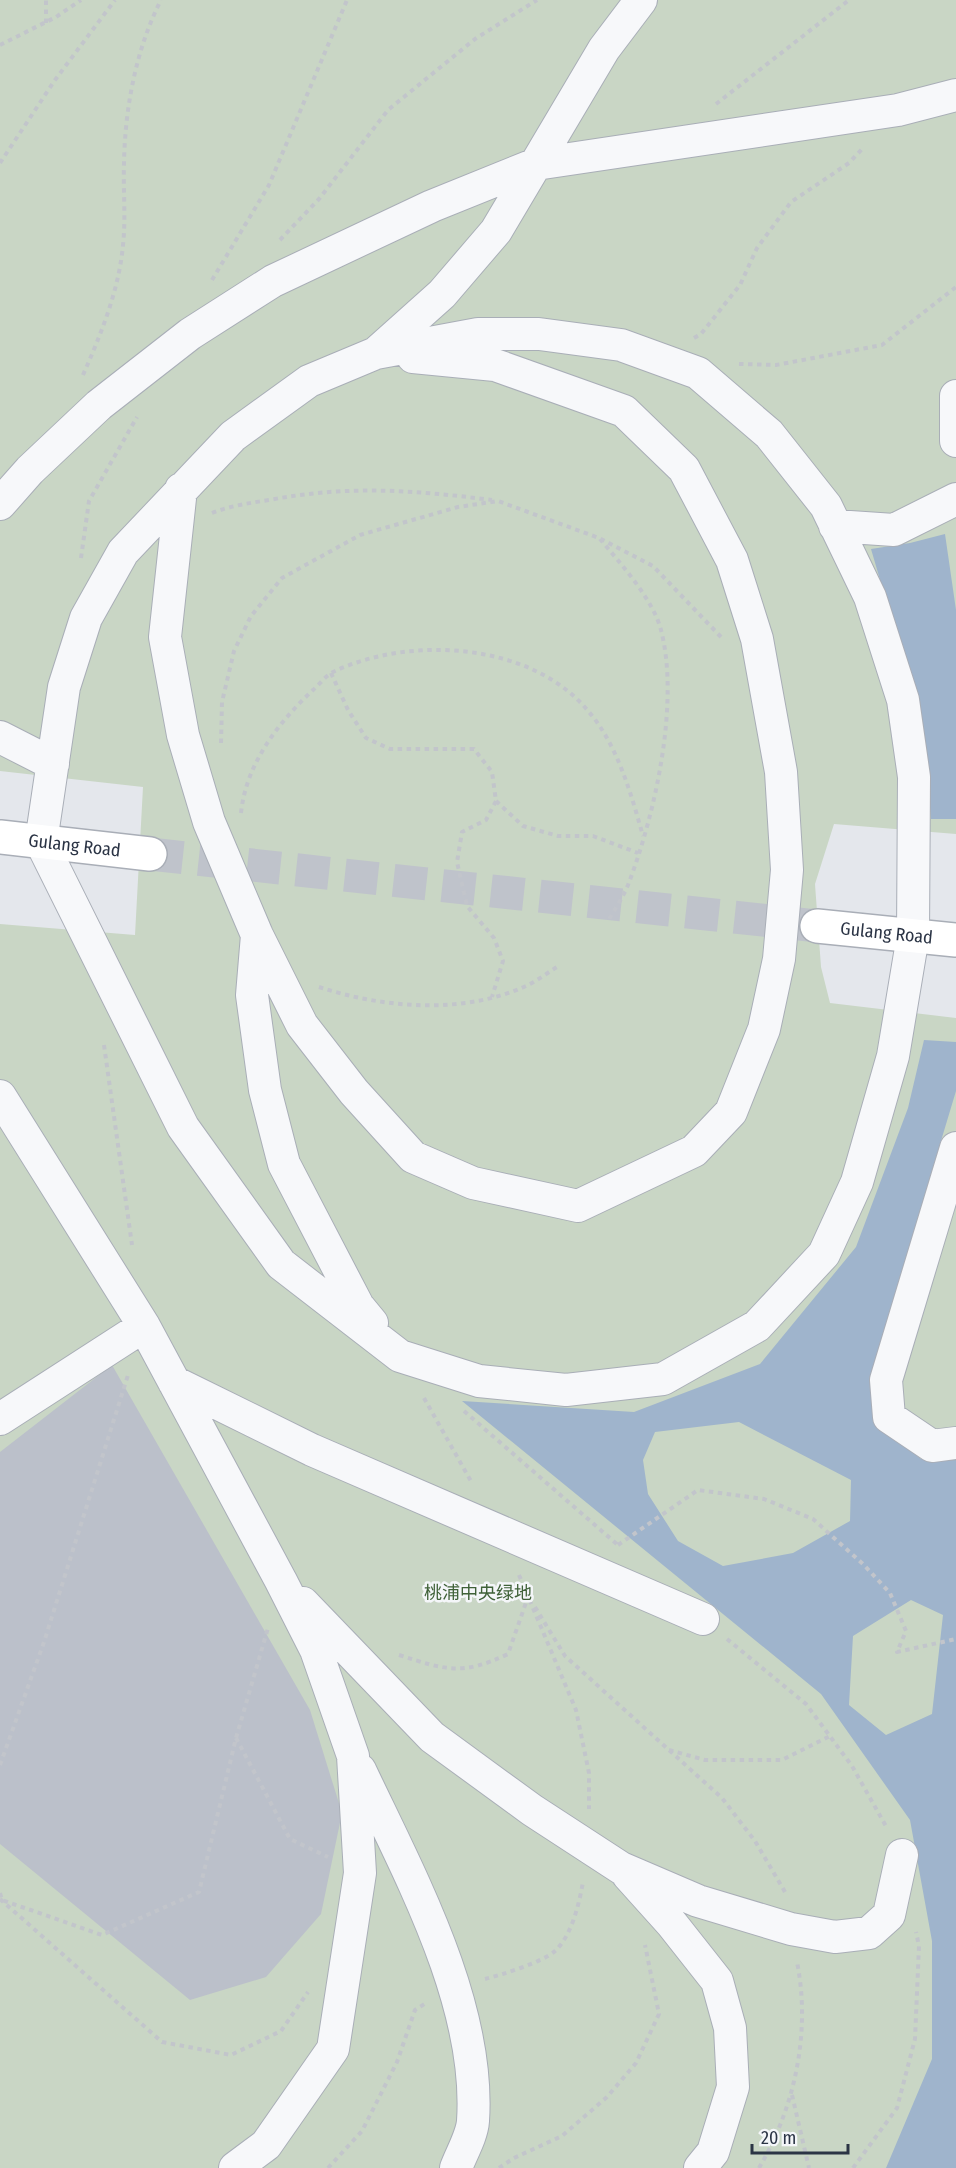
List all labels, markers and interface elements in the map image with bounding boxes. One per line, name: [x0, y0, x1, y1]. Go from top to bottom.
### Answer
street label: Gulang Road: [27, 829, 122, 862]
street label: Gulang Road: [839, 917, 934, 949]
park label: 桃浦中央绿地: [424, 1582, 532, 1604]
scale bar: [752, 2117, 848, 2155]
text: 20 m: [761, 2127, 796, 2149]

